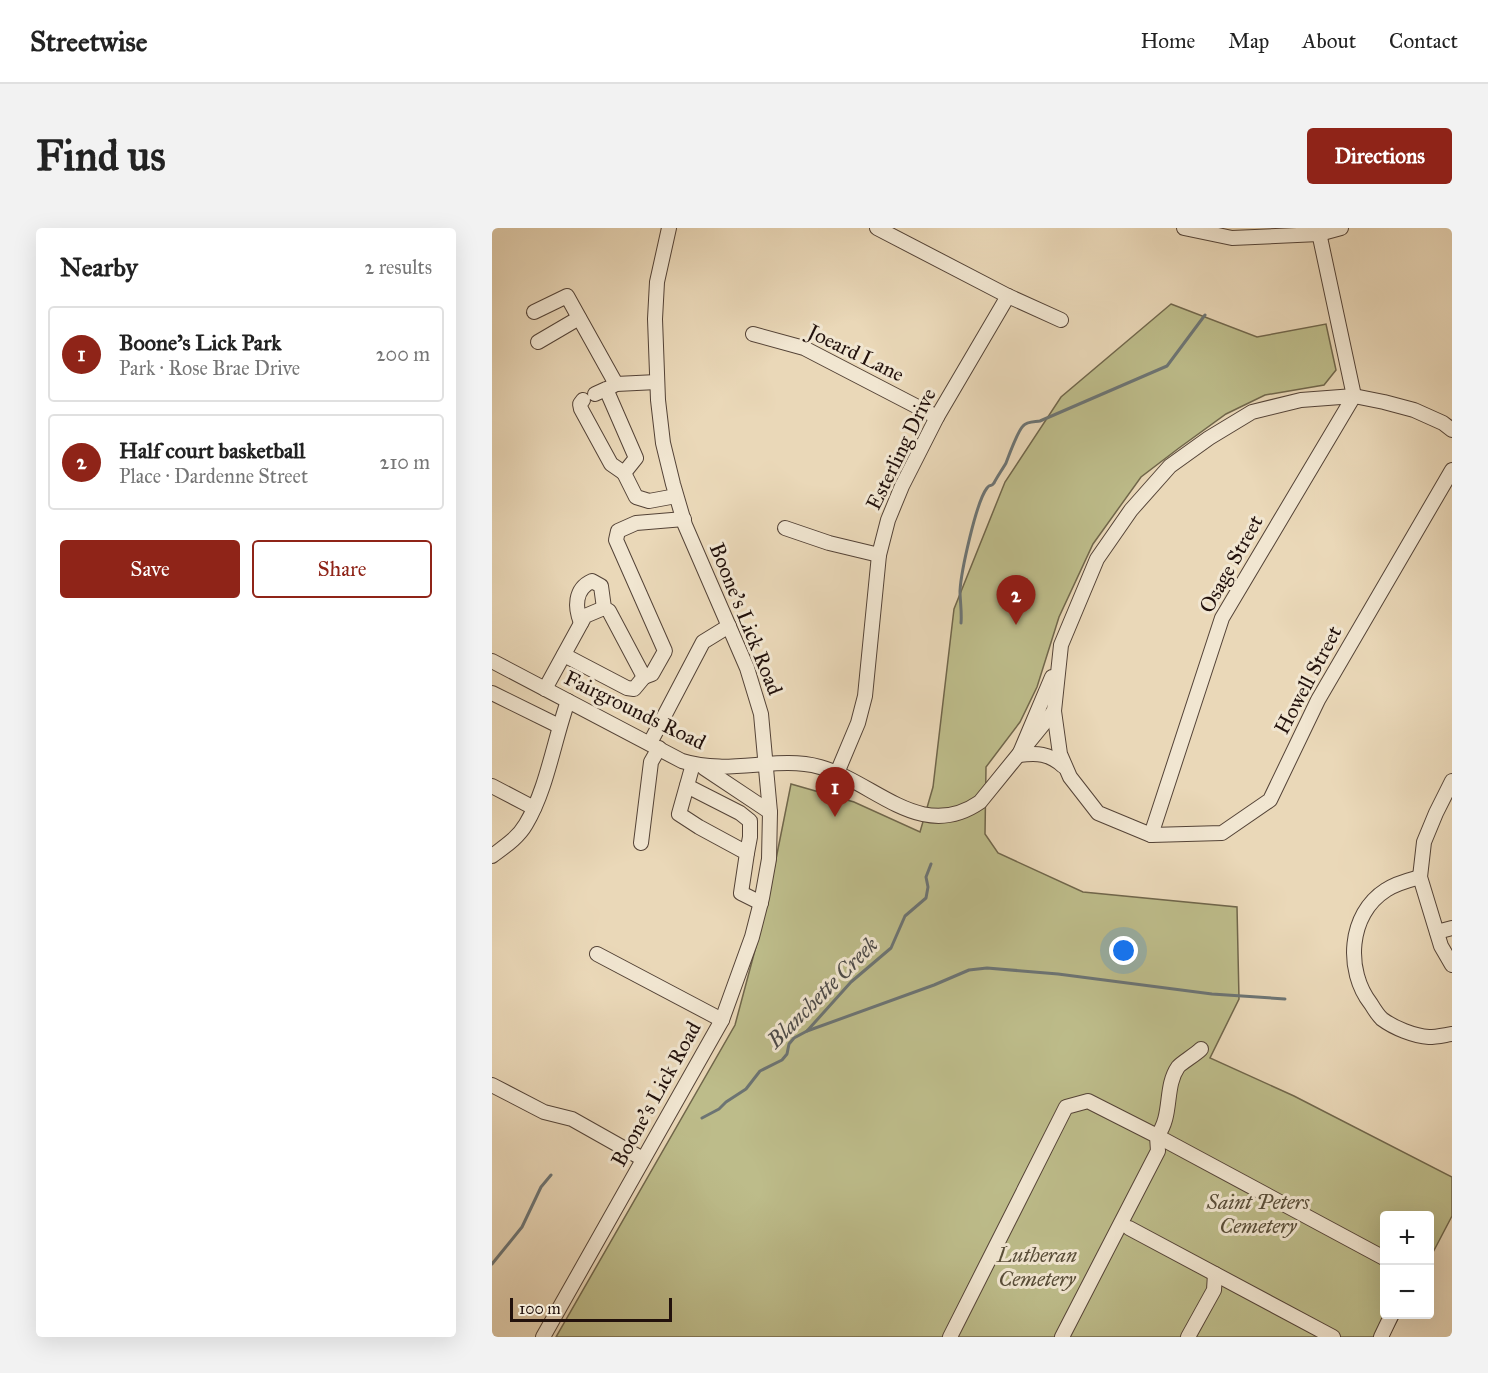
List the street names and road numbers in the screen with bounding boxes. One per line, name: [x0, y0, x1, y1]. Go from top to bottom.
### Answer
street label: Joeard Lane: [802, 318, 909, 388]
street label: Esterling Drive: [860, 384, 942, 514]
street label: Osage Street: [1194, 510, 1269, 617]
street label: Boone's Lick Road: [704, 539, 789, 699]
street label: Howell Street: [1269, 621, 1348, 739]
street label: Fairgrounds Road: [560, 665, 710, 756]
street label: Boone's Lick Road: [605, 1017, 707, 1171]

